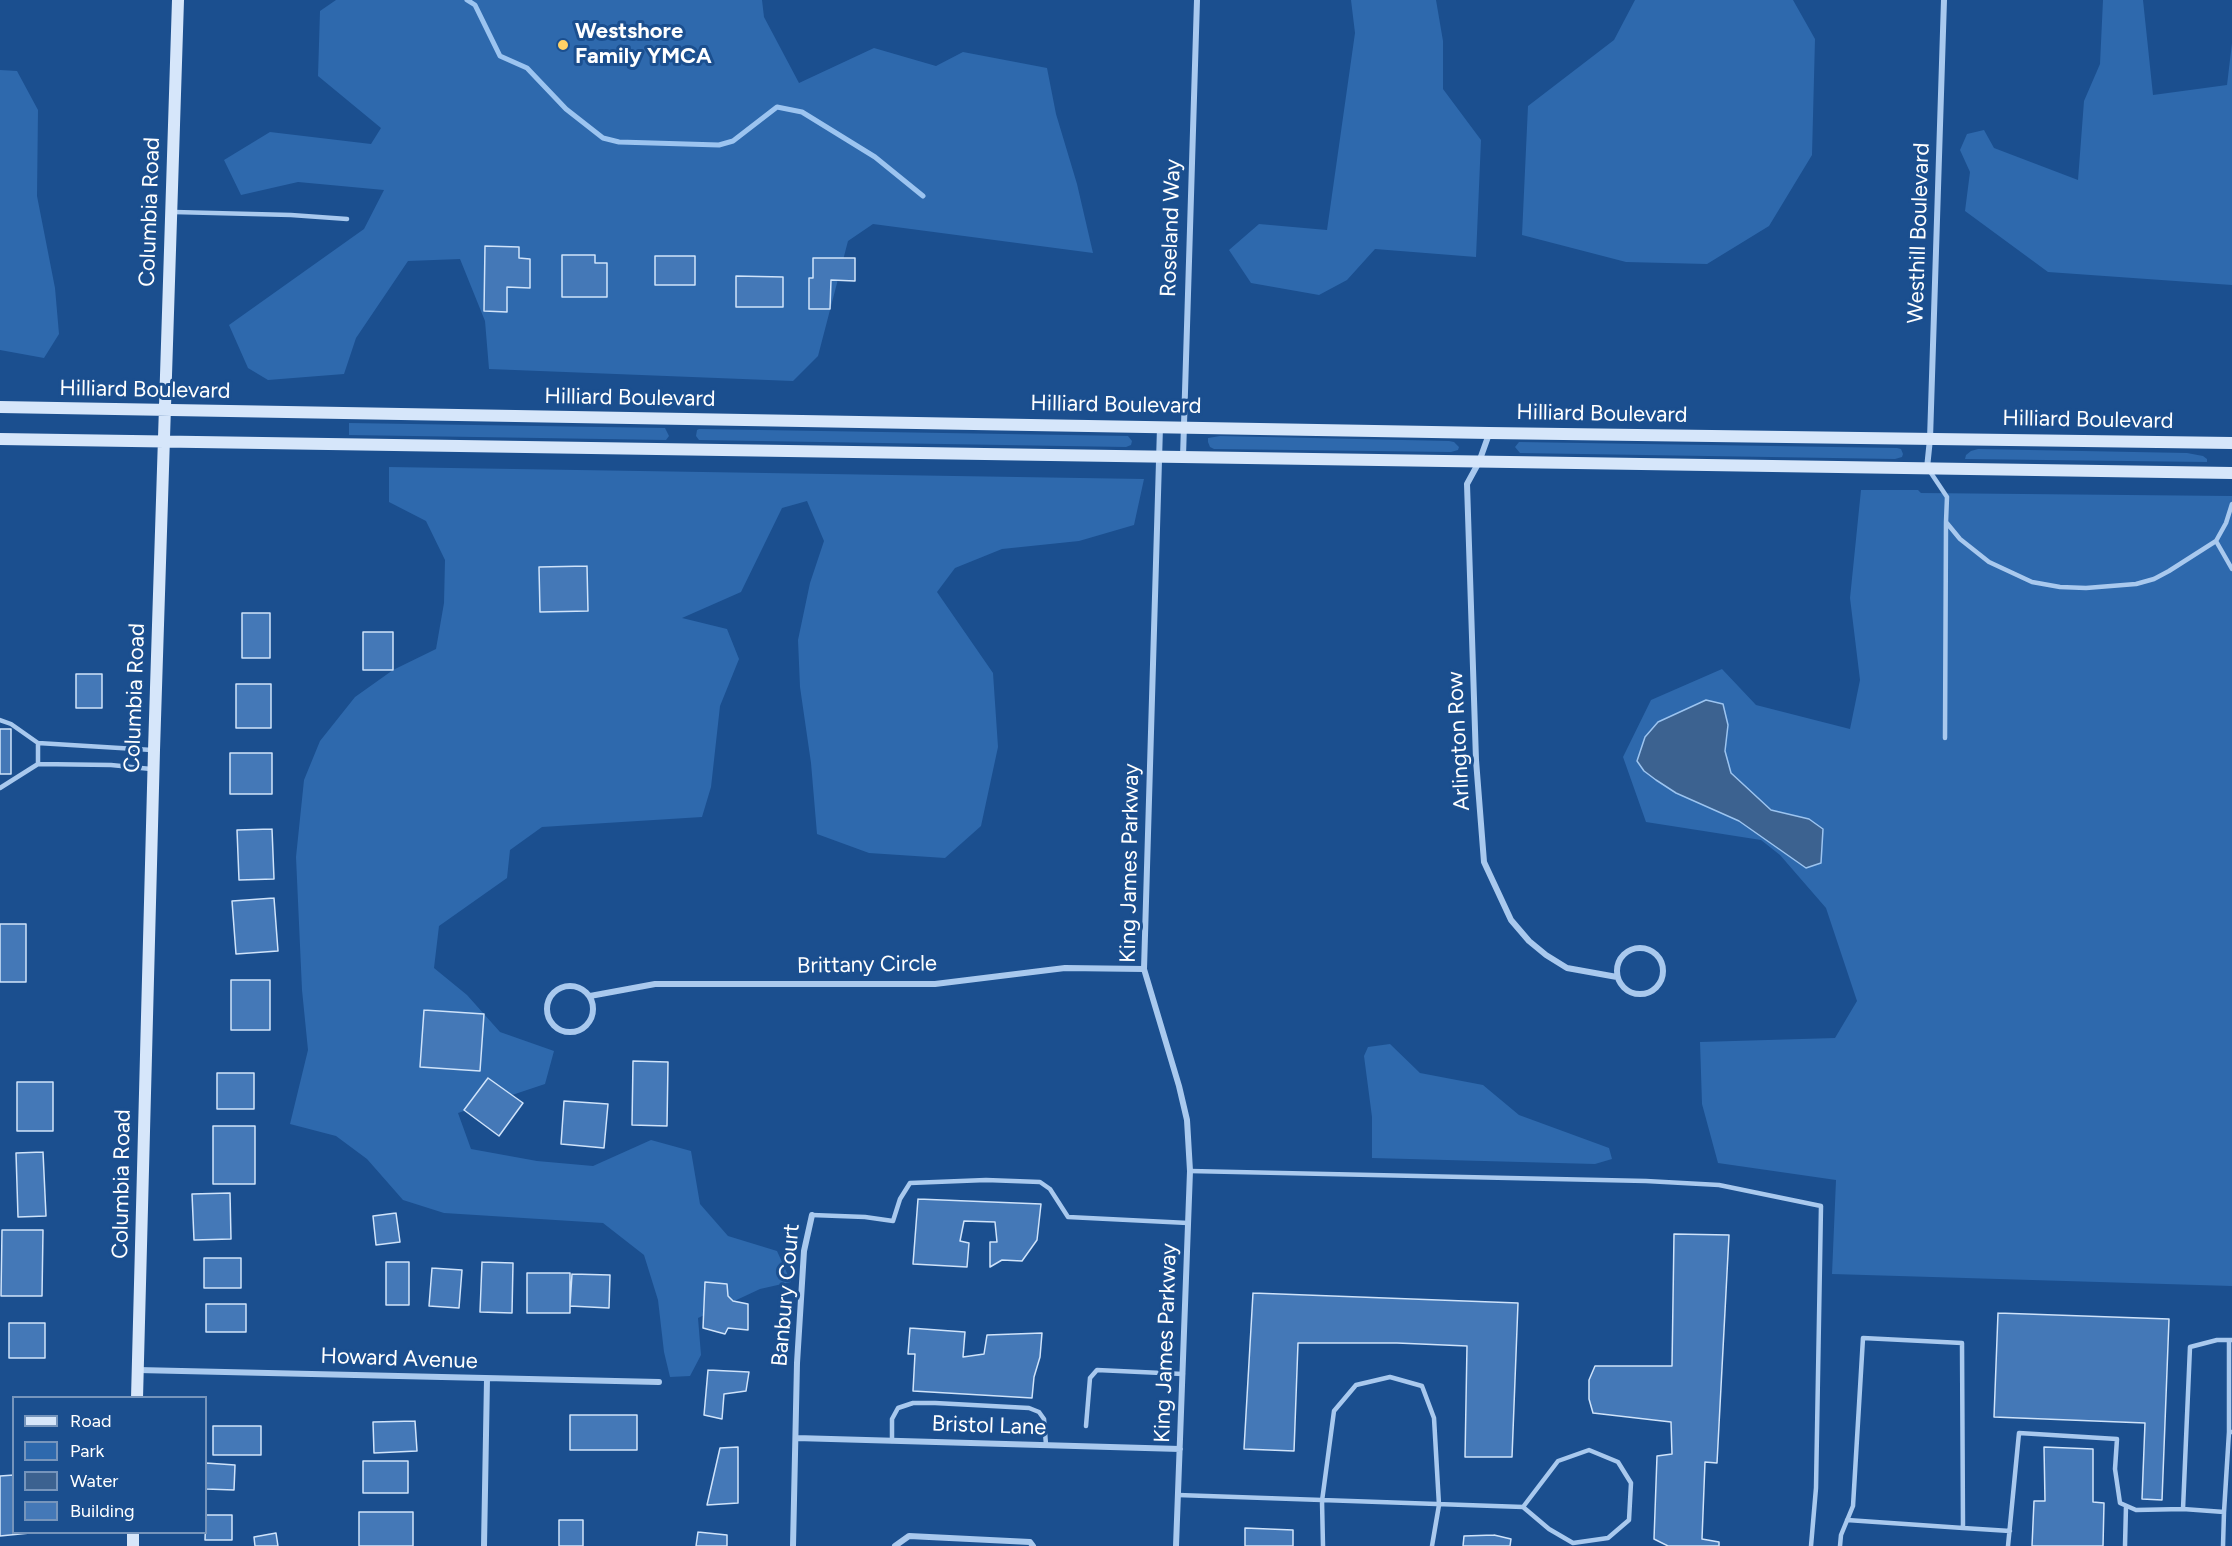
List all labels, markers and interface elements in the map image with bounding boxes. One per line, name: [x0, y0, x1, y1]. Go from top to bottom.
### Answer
place label: Westshore Family YMCA: [575, 19, 712, 70]
marker: Westshore Family YMCA: [556, 38, 570, 52]
street label: Columbia Road: [134, 137, 166, 287]
street label: Westhill Boulevard: [1903, 142, 1935, 324]
street label: Roseland Way: [1155, 158, 1187, 298]
street label: Hilliard Boulevard: [59, 375, 231, 405]
street label: Hilliard Boulevard: [544, 383, 716, 413]
street label: Hilliard Boulevard: [1030, 390, 1202, 420]
street label: Hilliard Boulevard: [1516, 399, 1688, 429]
street label: Hilliard Boulevard: [2002, 405, 2174, 435]
street label: Columbia Road: [119, 623, 151, 773]
street label: Arlington Row: [1442, 671, 1476, 811]
street label: King James Parkway: [1115, 763, 1145, 963]
street label: Brittany Circle: [797, 951, 937, 979]
street label: Columbia Road: [107, 1109, 137, 1259]
street label: Banbury Court: [767, 1223, 805, 1367]
street label: King James Parkway: [1149, 1243, 1183, 1443]
street label: Howard Avenue: [320, 1343, 478, 1375]
legend: [12, 1396, 207, 1534]
text: Road: [70, 1410, 111, 1432]
street label: Bristol Lane: [931, 1411, 1047, 1441]
text: Park: [70, 1440, 104, 1462]
text: Water: [70, 1470, 118, 1492]
text: Building: [70, 1500, 135, 1522]

